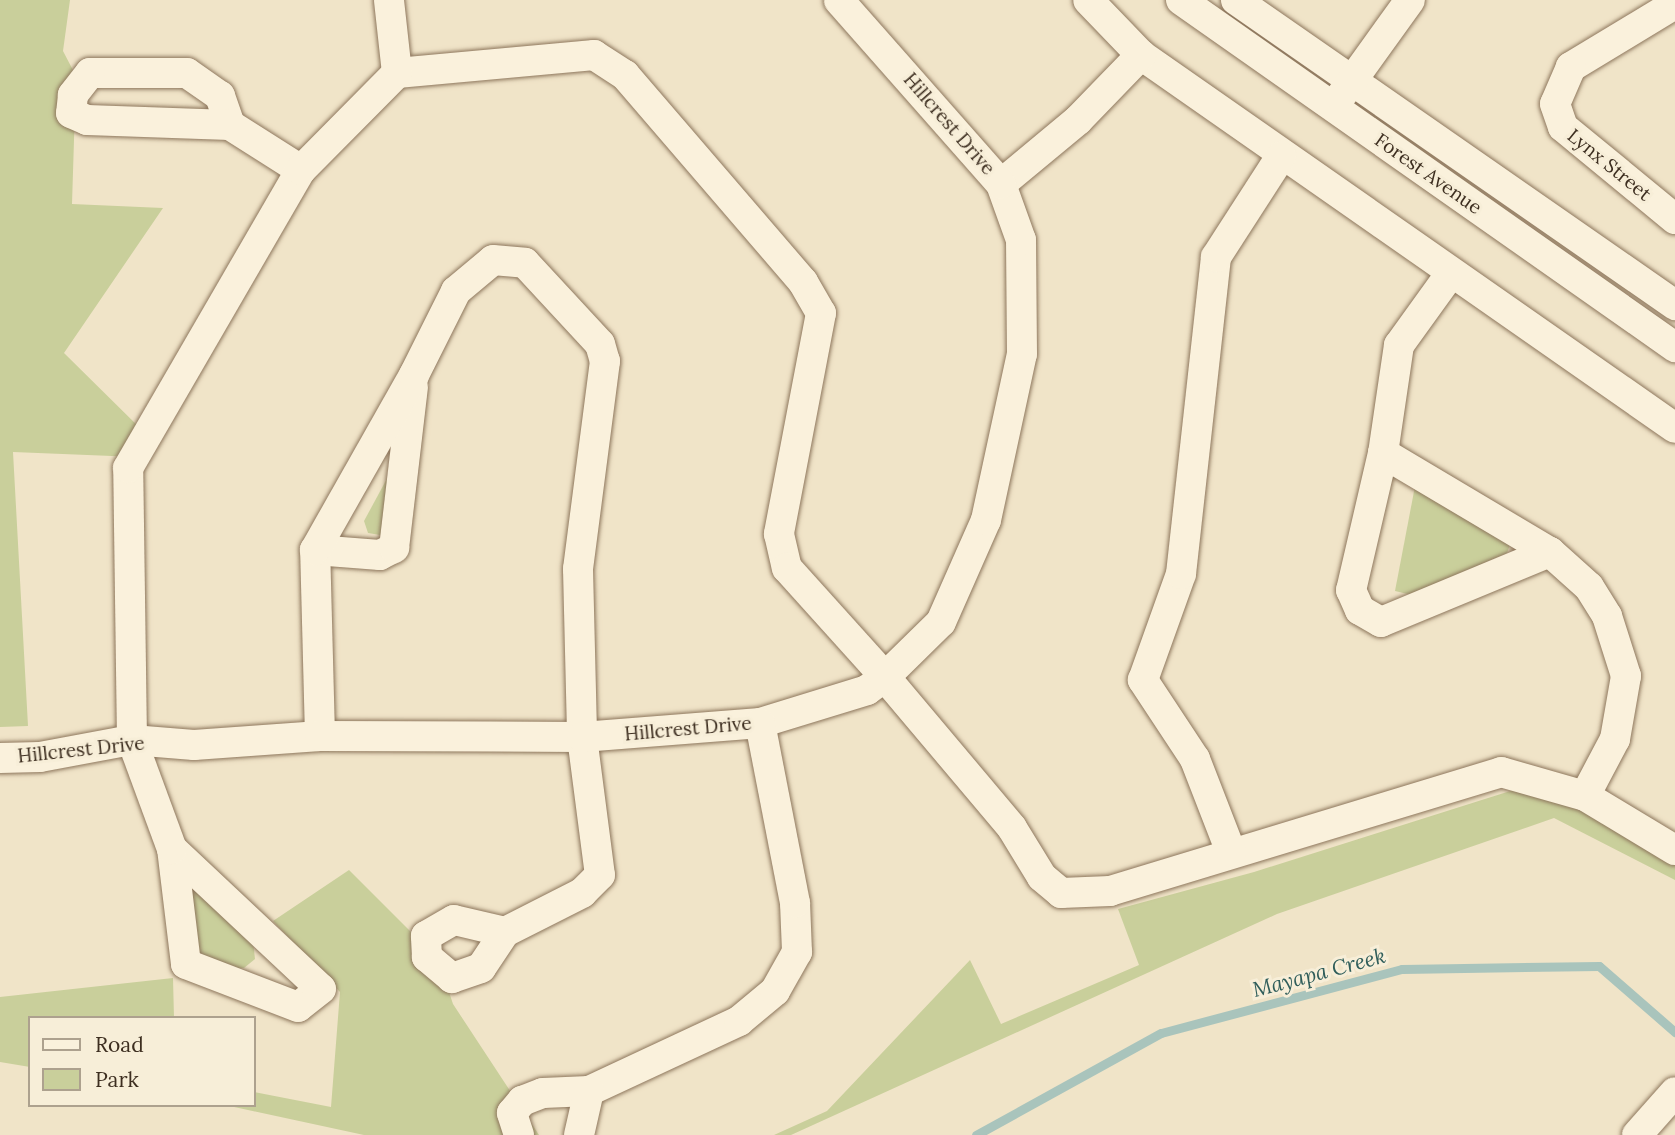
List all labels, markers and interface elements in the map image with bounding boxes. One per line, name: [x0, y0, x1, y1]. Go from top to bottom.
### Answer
street label: Hillcrest Drive: [899, 68, 999, 180]
street label: Lynx Street: [1563, 124, 1655, 206]
street label: Forest Avenue: [1370, 129, 1486, 219]
street label: Hillcrest Drive: [623, 712, 753, 746]
street label: Hillcrest Drive: [16, 732, 146, 768]
water label: Mayapa Creek: [1250, 943, 1388, 1003]
legend: [28, 1016, 256, 1107]
text: Road: [95, 1031, 144, 1058]
text: Park: [95, 1066, 139, 1093]

